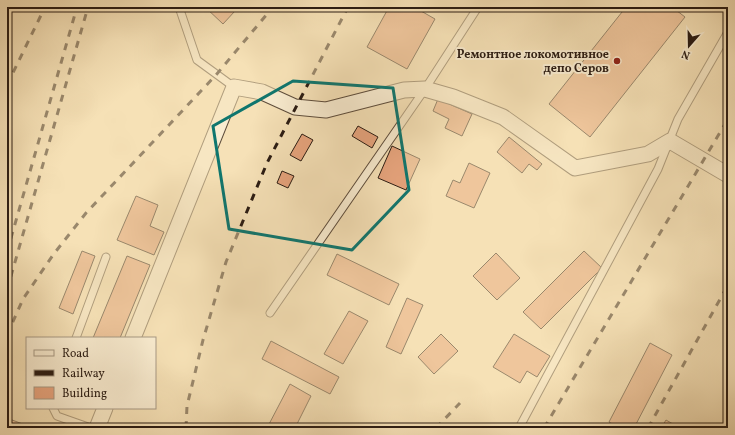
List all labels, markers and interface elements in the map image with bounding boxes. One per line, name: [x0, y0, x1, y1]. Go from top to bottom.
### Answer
north arrow: [669, 26, 709, 66]
text: N: [680, 46, 692, 62]
place label: Ремонтное локомотивное депо Серов: [457, 47, 609, 77]
marker: Ремонтное локомотивное депо Серов: [612, 56, 622, 66]
legend: [26, 337, 156, 409]
text: Road: [62, 346, 89, 362]
text: Railway: [62, 366, 105, 382]
text: Building: [62, 386, 107, 402]

